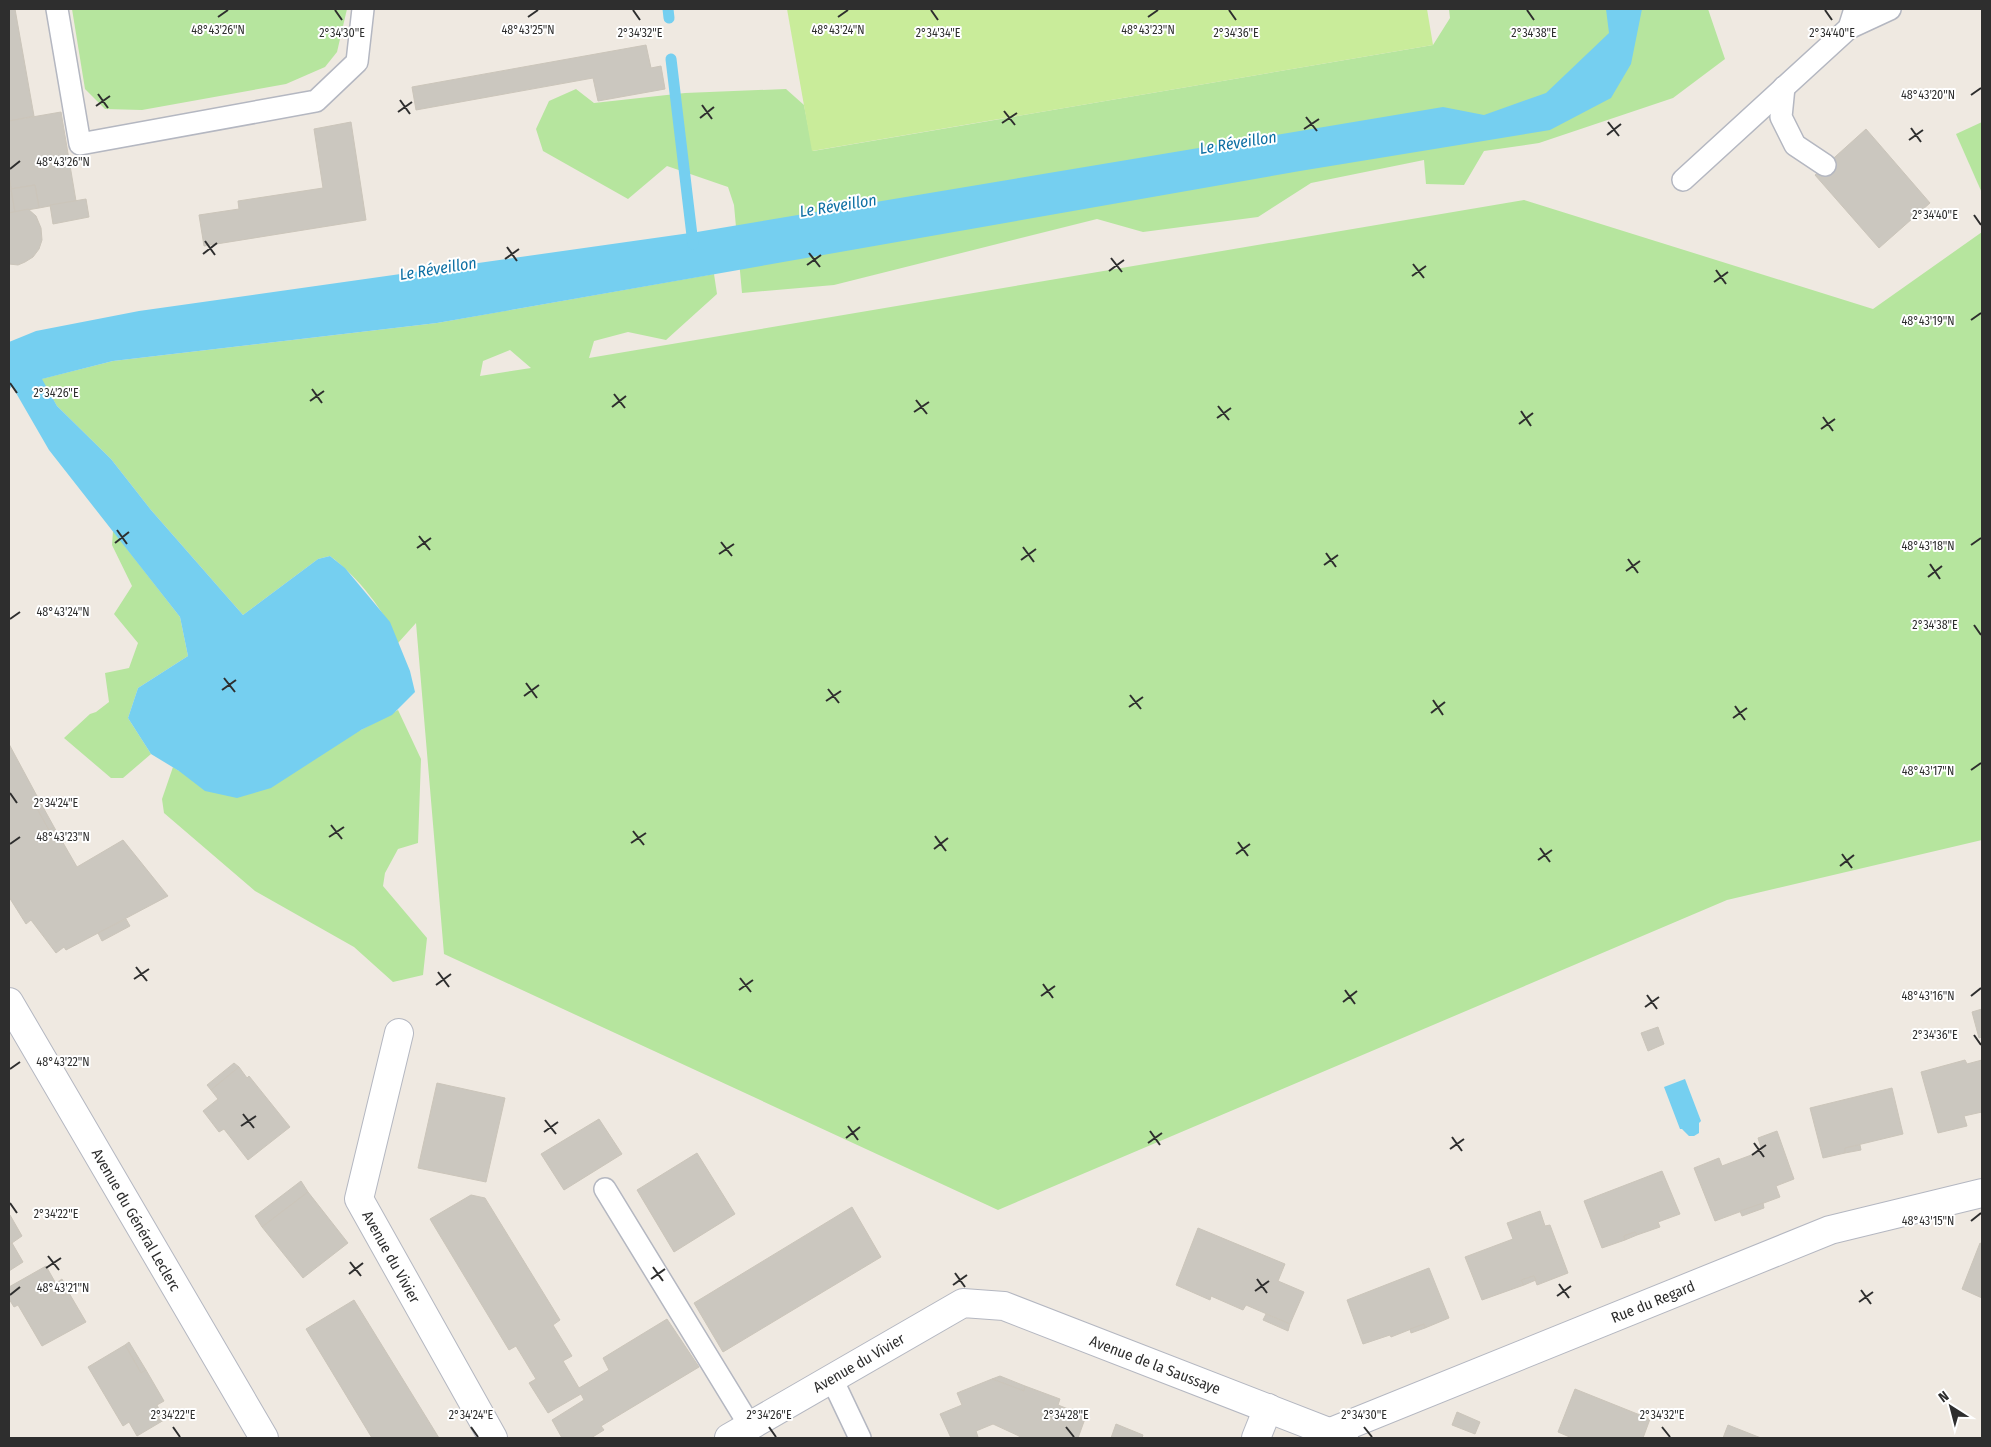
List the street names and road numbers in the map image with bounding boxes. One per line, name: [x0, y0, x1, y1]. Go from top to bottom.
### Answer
street label: Avenue du Général Leclerc: [88, 1146, 184, 1295]
street label: Avenue du Vivier: [358, 1208, 424, 1307]
street label: Rue du Regard: [1609, 1277, 1697, 1327]
street label: Avenue du Vivier: [810, 1329, 909, 1396]
street label: Avenue de la Saussaye: [1087, 1332, 1223, 1398]

